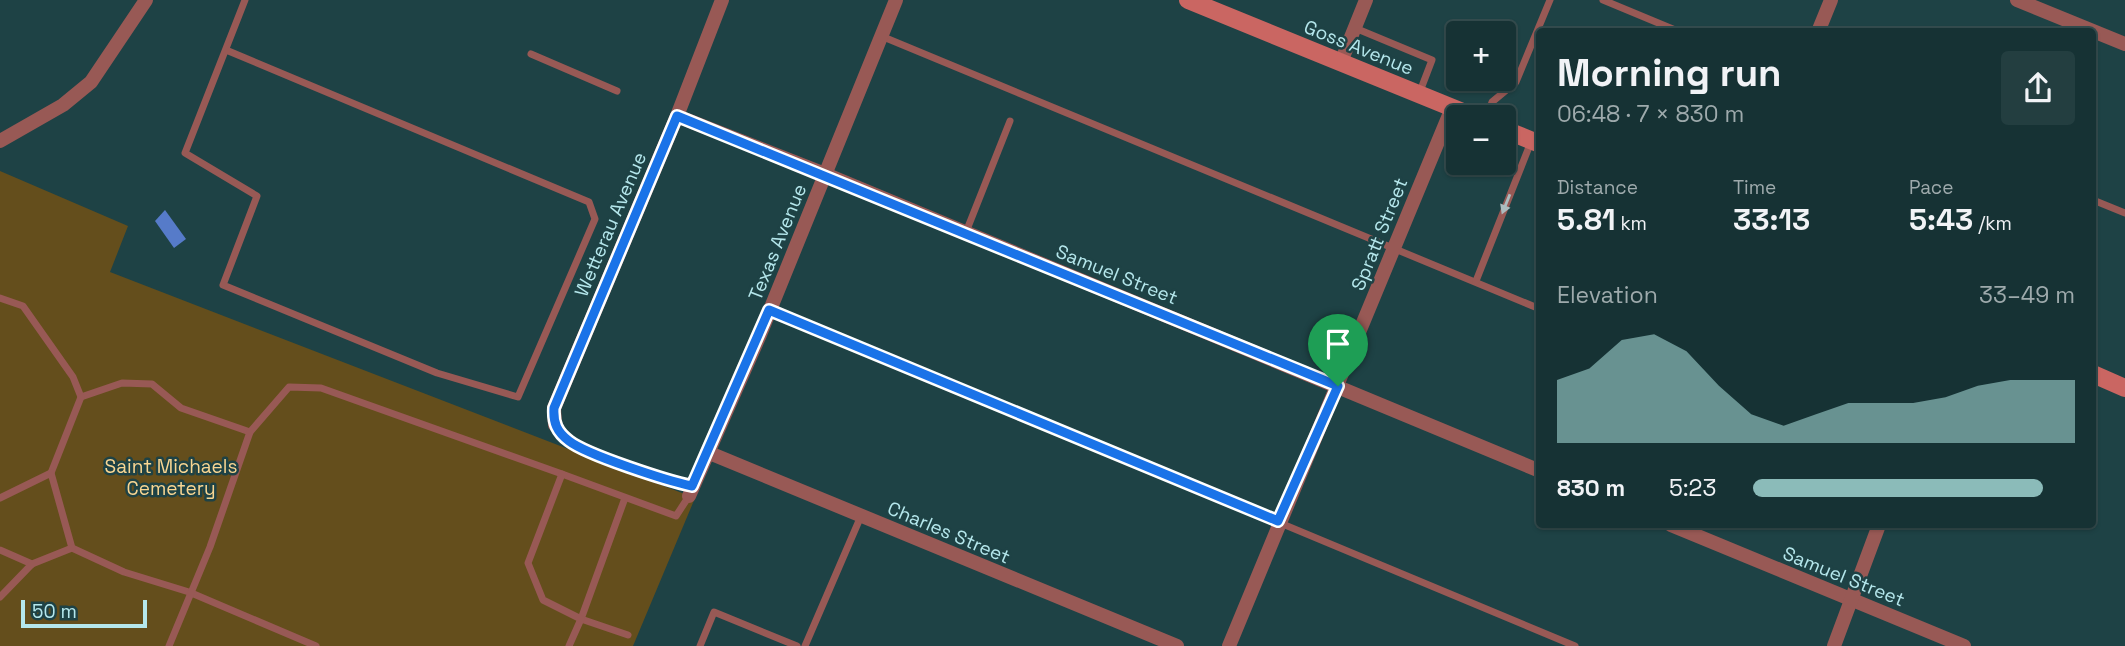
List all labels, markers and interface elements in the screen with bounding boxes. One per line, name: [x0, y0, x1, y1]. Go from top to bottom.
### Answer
street label: Goss Avenue: [1300, 14, 1417, 81]
map controls: [1446, 21, 1516, 175]
button: +: [1446, 21, 1516, 91]
text: Morning run: [1557, 49, 1782, 97]
button: share: [2001, 51, 2075, 125]
text: 06:48 · 7 × 830 m: [1557, 99, 1744, 129]
button: −: [1446, 105, 1516, 175]
street label: Wetterau Avenue: [569, 148, 652, 300]
street label: Spratt Street: [1345, 174, 1413, 294]
text: Distance: [1557, 175, 1638, 200]
text: Time: [1733, 175, 1776, 200]
text: Pace: [1909, 175, 1953, 200]
street label: Texas Avenue: [743, 180, 812, 304]
one-way arrow: [1501, 194, 1512, 215]
text: 5.81: [1557, 200, 1616, 239]
text: 33:13: [1733, 200, 1810, 239]
text: 5:43: [1909, 200, 1973, 239]
text: km: [1616, 211, 1647, 236]
text: /km: [1973, 211, 2012, 236]
street label: Samuel Street: [1052, 239, 1181, 310]
text: Elevation: [1557, 280, 1658, 310]
text: 33–49 m: [1979, 280, 2075, 310]
pin: [1308, 314, 1368, 386]
icon: arrive: [1319, 325, 1357, 363]
park label: Saint Michaels Cemetery: [105, 454, 237, 501]
text: 830 m: [1557, 473, 1625, 503]
text: 5:23: [1669, 473, 1716, 503]
street label: Charles Street: [884, 495, 1014, 570]
street label: Samuel Street: [1779, 541, 1908, 612]
scale bar: [21, 597, 147, 629]
text: 50 m: [32, 599, 77, 624]

